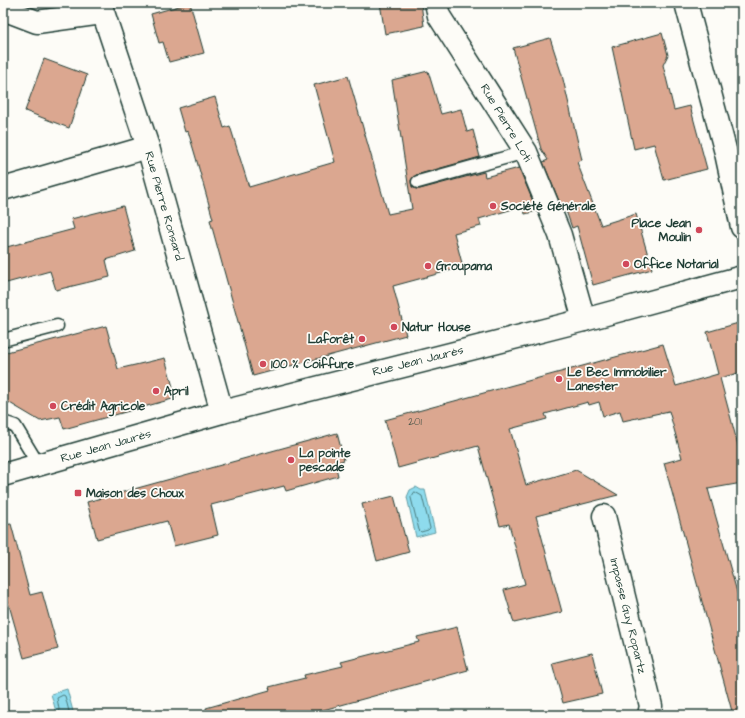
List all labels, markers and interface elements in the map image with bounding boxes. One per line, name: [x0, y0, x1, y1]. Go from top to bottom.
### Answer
street label: Rue Pierre Loti: [476, 81, 536, 165]
street label: Rue Pierre Ronsard: [140, 150, 188, 262]
place label: Société Générale: [500, 198, 596, 215]
marker: Société Générale: [488, 201, 498, 211]
place label: Place Jean Moulin: [632, 215, 691, 246]
marker: Place Jean Moulin: [694, 225, 704, 235]
place label: Office Notarial: [634, 256, 719, 273]
place label: Groupama: [436, 258, 493, 276]
marker: Office Notarial: [621, 259, 631, 269]
marker: Groupama: [423, 261, 433, 271]
place label: Natur House: [402, 319, 471, 336]
marker: Natur House: [389, 322, 399, 332]
place label: Laforêt: [308, 331, 354, 348]
marker: Laforêt: [357, 334, 367, 344]
street label: Rue Jean Jaurès: [371, 341, 465, 381]
place label: 100 % Coiffure: [271, 356, 355, 373]
marker: 100 % Coiffure: [258, 359, 268, 369]
place label: Le Bec Immobilier Lanester: [567, 364, 667, 395]
marker: Le Bec Immobilier Lanester: [554, 374, 564, 384]
place label: April: [164, 383, 189, 401]
marker: April: [151, 386, 161, 396]
place label: Crédit Agricole: [61, 398, 146, 417]
marker: Crédit Agricole: [48, 401, 58, 411]
house number: 201: [408, 415, 422, 429]
street label: Rue Jean Jaurès: [59, 425, 153, 467]
place label: La pointe pescade: [299, 445, 351, 477]
marker: La pointe pescade: [286, 455, 296, 465]
place label: Maison des Choux: [86, 485, 184, 502]
marker: Maison des Choux: [73, 488, 83, 498]
street label: Impasse Guy Ropartz: [604, 556, 651, 676]

